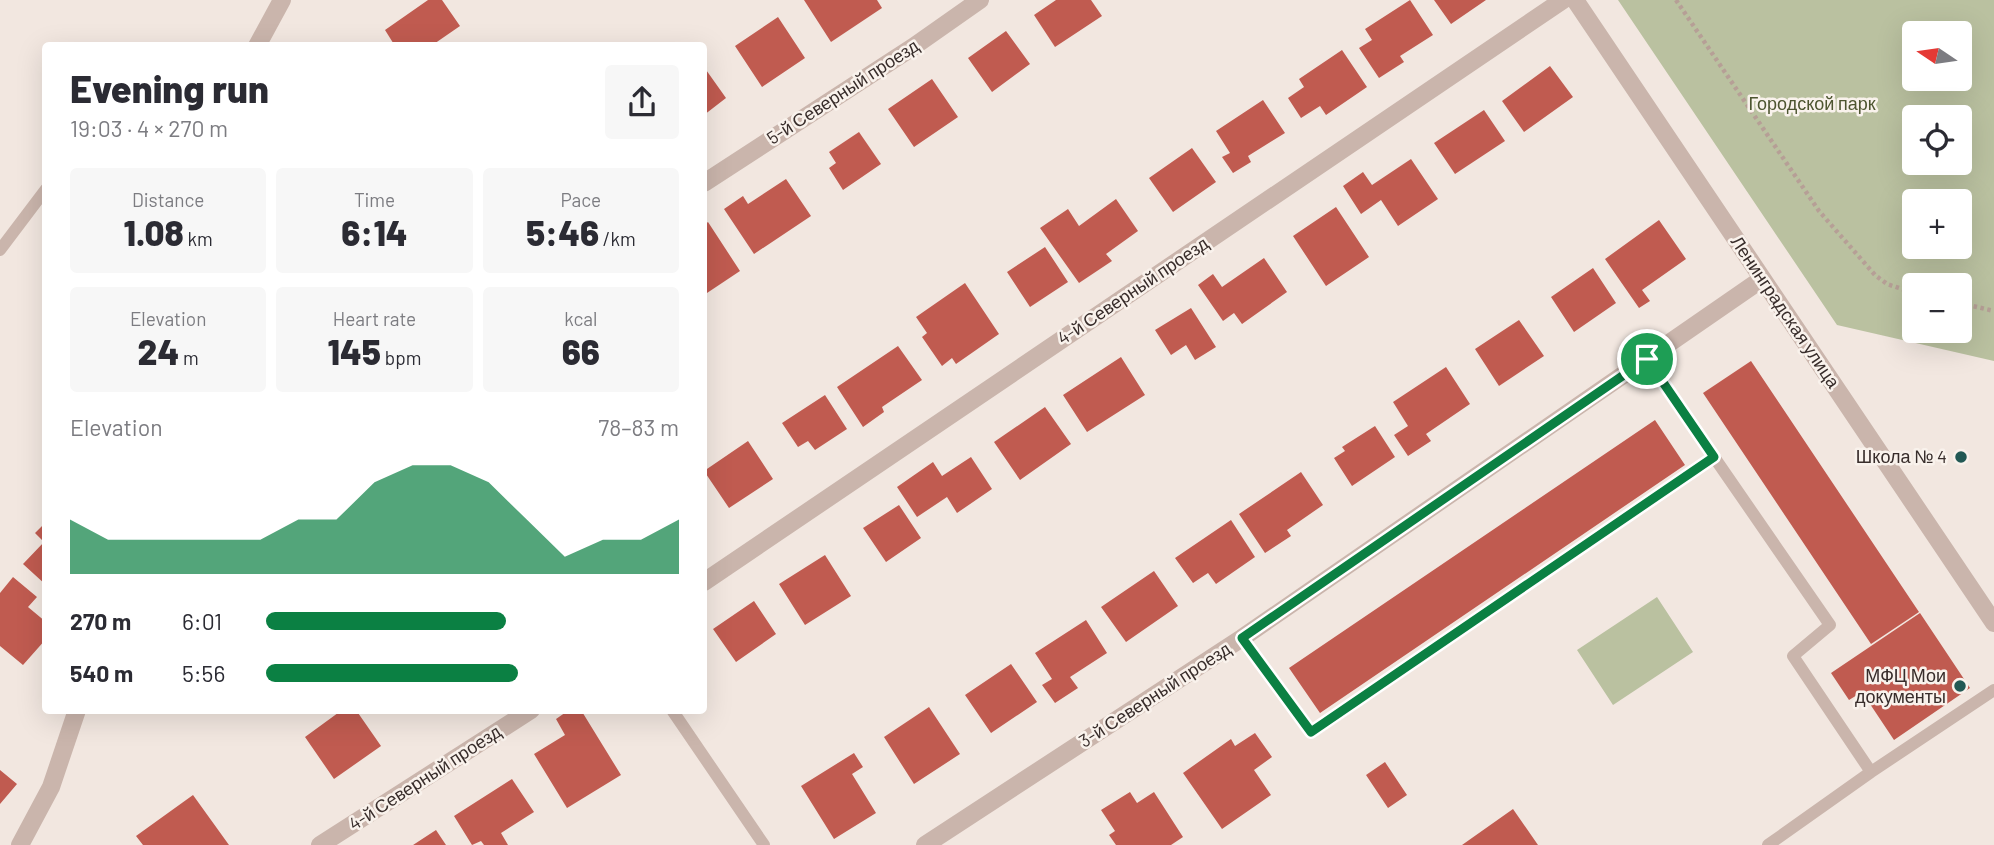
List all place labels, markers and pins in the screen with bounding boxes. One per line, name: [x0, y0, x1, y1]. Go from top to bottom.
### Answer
pin: [1617, 329, 1677, 389]
place label: Школа № 4: [1856, 445, 1947, 467]
marker: Школа № 4: [1953, 449, 1969, 465]
place label: МФЦ Мои документы: [1855, 664, 1946, 707]
marker: МФЦ Мои документы: [1952, 678, 1968, 694]

